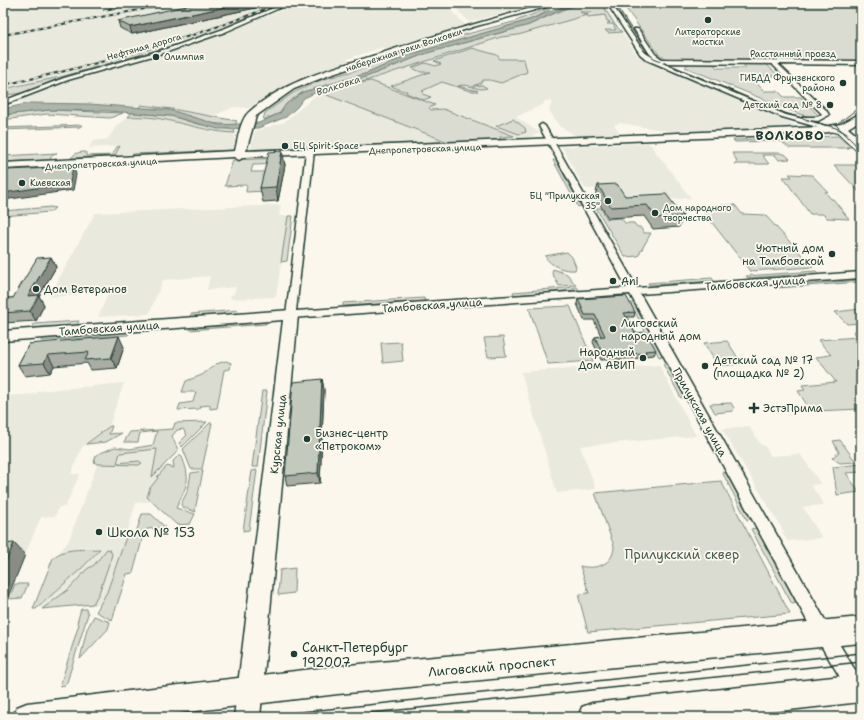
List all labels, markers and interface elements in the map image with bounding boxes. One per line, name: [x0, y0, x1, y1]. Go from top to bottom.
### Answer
marker: Литераторские мостки: [703, 15, 713, 25]
street label: набережная реки Волковки: [344, 25, 464, 75]
place label: Литераторские мостки: [675, 26, 741, 48]
street label: Нефтяная дорога: [105, 30, 183, 63]
street label: Расстанный проезд: [750, 48, 836, 60]
place label: Олимпия: [164, 51, 204, 63]
marker: Олимпия: [151, 52, 161, 62]
water label: Волковка: [314, 72, 362, 99]
place label: ГИБДД Фрунзенского района: [740, 72, 835, 94]
marker: ГИБДД Фрунзенского района: [838, 78, 848, 88]
place label: Детский сад № 8: [743, 99, 822, 111]
marker: Детский сад № 8: [825, 100, 835, 110]
district label: ВОЛКОВО: [755, 127, 825, 144]
place label: БЦ Spirit Space: [293, 140, 359, 152]
marker: БЦ Spirit Space: [280, 141, 290, 151]
street label: Днепропетровская улица: [369, 141, 482, 157]
street label: Днепропетровская улица: [45, 155, 158, 173]
place label: Киевская: [30, 177, 71, 189]
marker: Киевская: [17, 178, 27, 188]
place label: БЦ "Прилукская 35": [529, 190, 600, 212]
marker: БЦ "Прилукская 35": [603, 196, 613, 206]
place label: Дом народного творчества: [663, 202, 732, 224]
marker: Дом народного творчества: [650, 208, 660, 218]
place label: Уютный дом на Тамбовской: [742, 241, 824, 269]
marker: Уютный дом на Тамбовской: [827, 249, 837, 259]
street label: Тамбовская улица: [704, 272, 806, 294]
place label: Ani: [621, 274, 639, 289]
marker: Ani: [608, 276, 618, 286]
place label: Дом Ветеранов: [44, 282, 127, 297]
marker: Дом Ветеранов: [31, 284, 41, 294]
street label: Тамбовская улица: [381, 294, 483, 316]
place label: Лиговский народный дом: [621, 316, 701, 344]
street label: Тамбовская улица: [58, 317, 160, 339]
marker: Лиговский народный дом: [608, 324, 618, 334]
place label: Народный Дом АВИП: [578, 345, 635, 373]
marker: Народный Дом АВИП: [638, 353, 648, 363]
place label: Детский сад № 17 (площадка № 2): [713, 353, 814, 381]
marker: Детский сад № 17 (площадка № 2): [700, 361, 710, 371]
street label: Прилукская улица: [669, 365, 730, 459]
street label: Курская улица: [267, 393, 290, 475]
place label: ЭстэПрима: [763, 401, 823, 416]
marker: ЭстэПрима: [748, 402, 760, 414]
place label: Бизнес-центр «Петроком»: [315, 426, 388, 454]
marker: Бизнес-центр «Петроком»: [302, 434, 312, 444]
place label: Школа № 153: [107, 524, 195, 541]
marker: Школа № 153: [94, 527, 104, 537]
park label: Прилукский сквер: [625, 546, 739, 563]
place label: Санкт-Петербург 192007: [302, 639, 408, 671]
marker: Санкт-Петербург 192007: [289, 649, 299, 659]
street label: Лиговский проспект: [427, 652, 557, 681]

